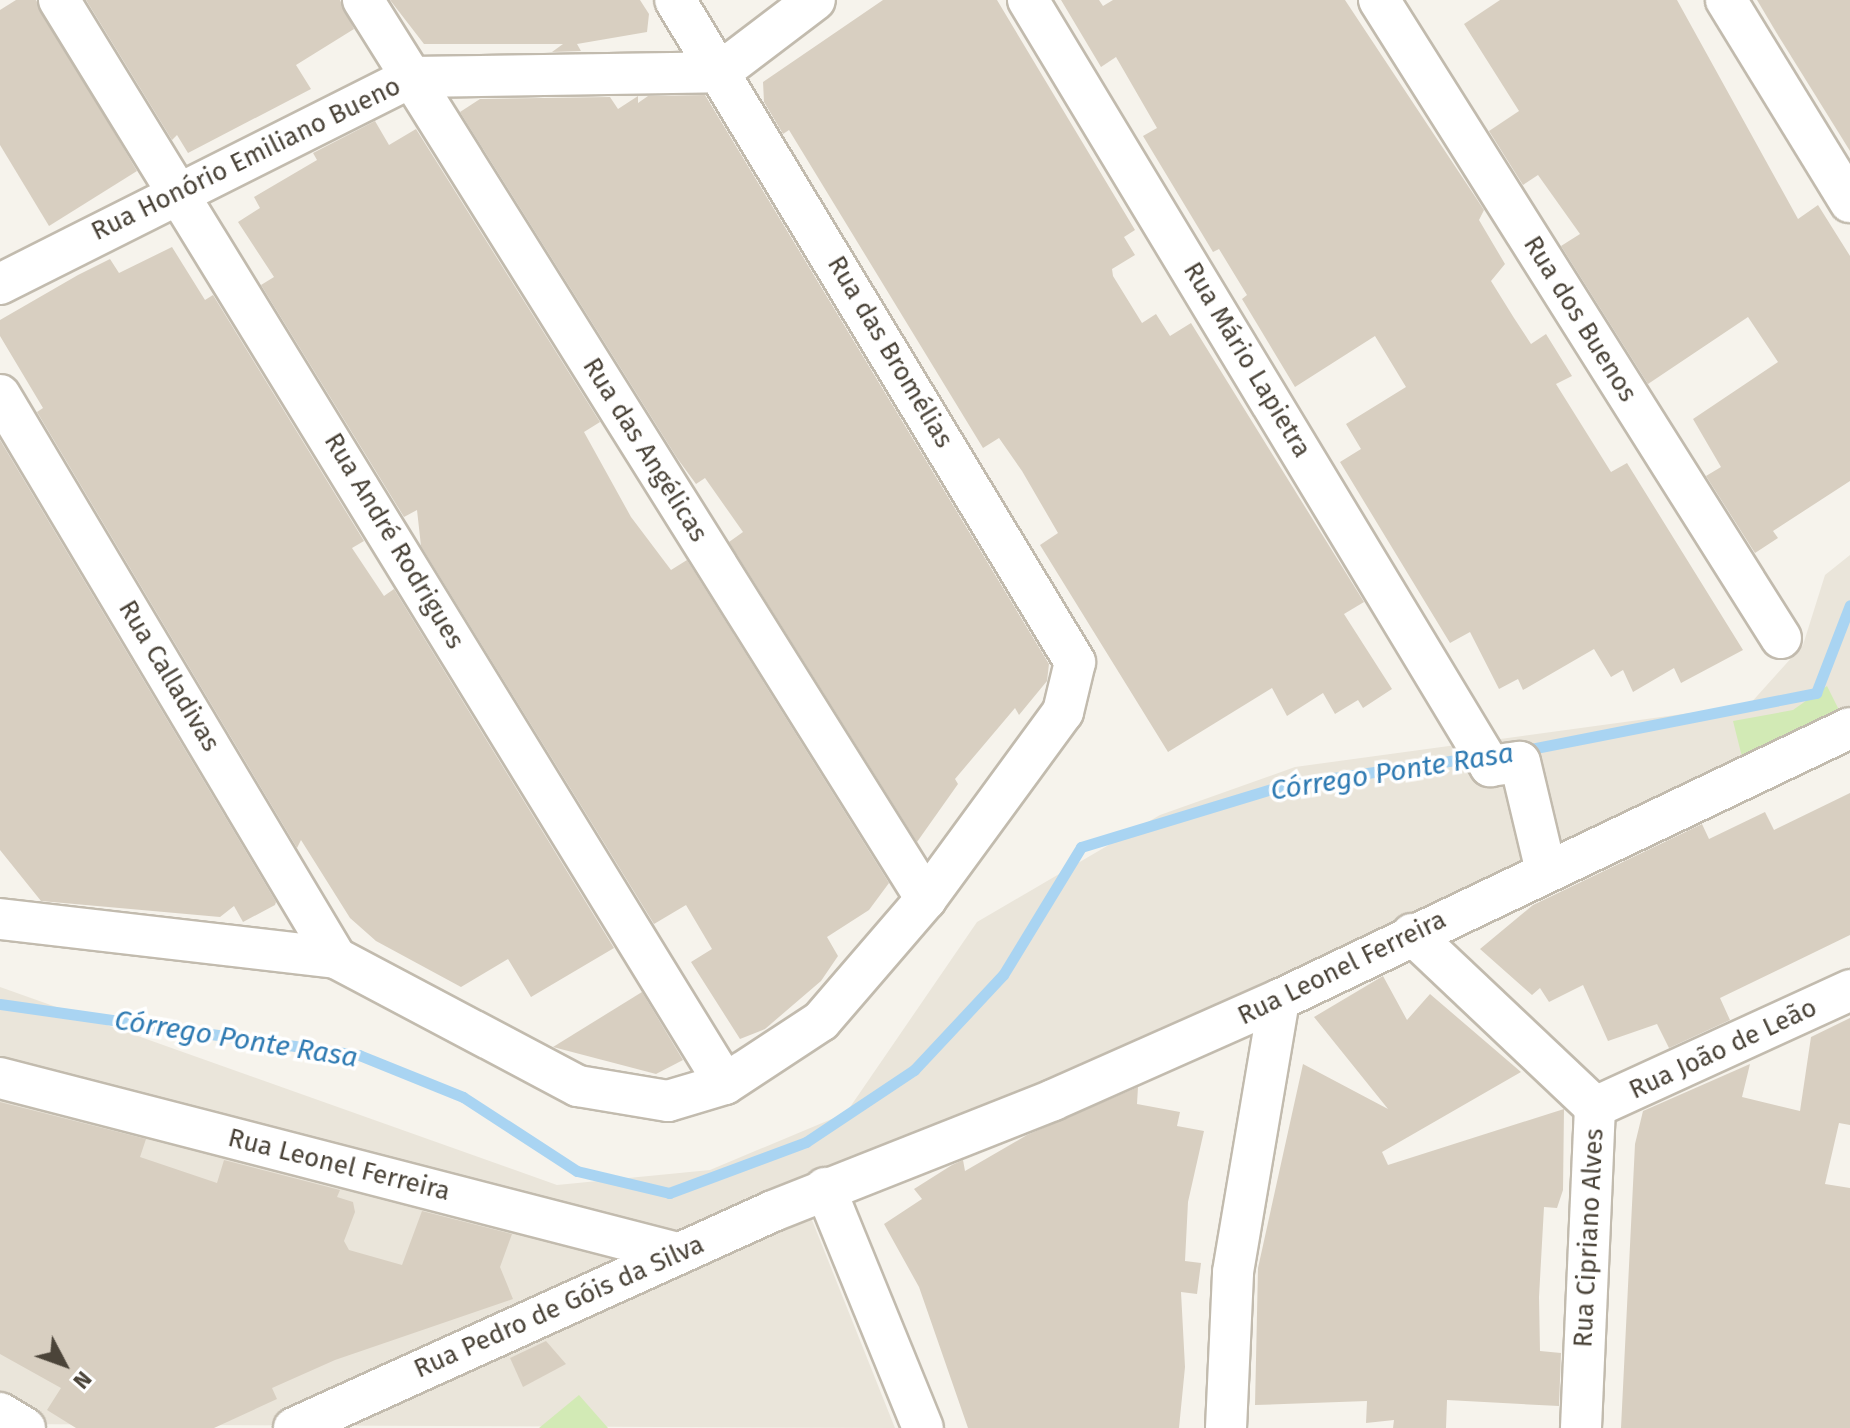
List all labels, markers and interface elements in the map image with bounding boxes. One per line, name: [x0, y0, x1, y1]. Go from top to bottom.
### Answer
street label: Rua Honório Emiliano Bueno: [86, 70, 406, 248]
street label: Rua dos Buenos: [1517, 230, 1643, 408]
street label: Rua das Bromélias: [820, 251, 960, 453]
street label: Rua Mário Lapietra: [1176, 257, 1318, 463]
street label: Rua das Angélicas: [576, 352, 714, 548]
street label: Rua André Rodrigues: [317, 428, 471, 654]
street label: Rua Calladivas: [112, 595, 226, 757]
water label: Córrego Ponte Rasa: [1268, 736, 1516, 808]
street label: Rua Leonel Ferreira: [1233, 904, 1451, 1032]
street label: Rua João de Leão: [1624, 992, 1822, 1106]
water label: Córrego Ponte Rasa: [112, 1003, 360, 1075]
street label: Rua Leonel Ferreira: [225, 1122, 453, 1208]
street label: Rua Cipriano Alves: [1568, 1128, 1610, 1348]
street label: Rua Pedro de Góis da Silva: [409, 1229, 709, 1385]
north arrow: [24, 1324, 104, 1404]
text: N: [68, 1366, 97, 1394]

